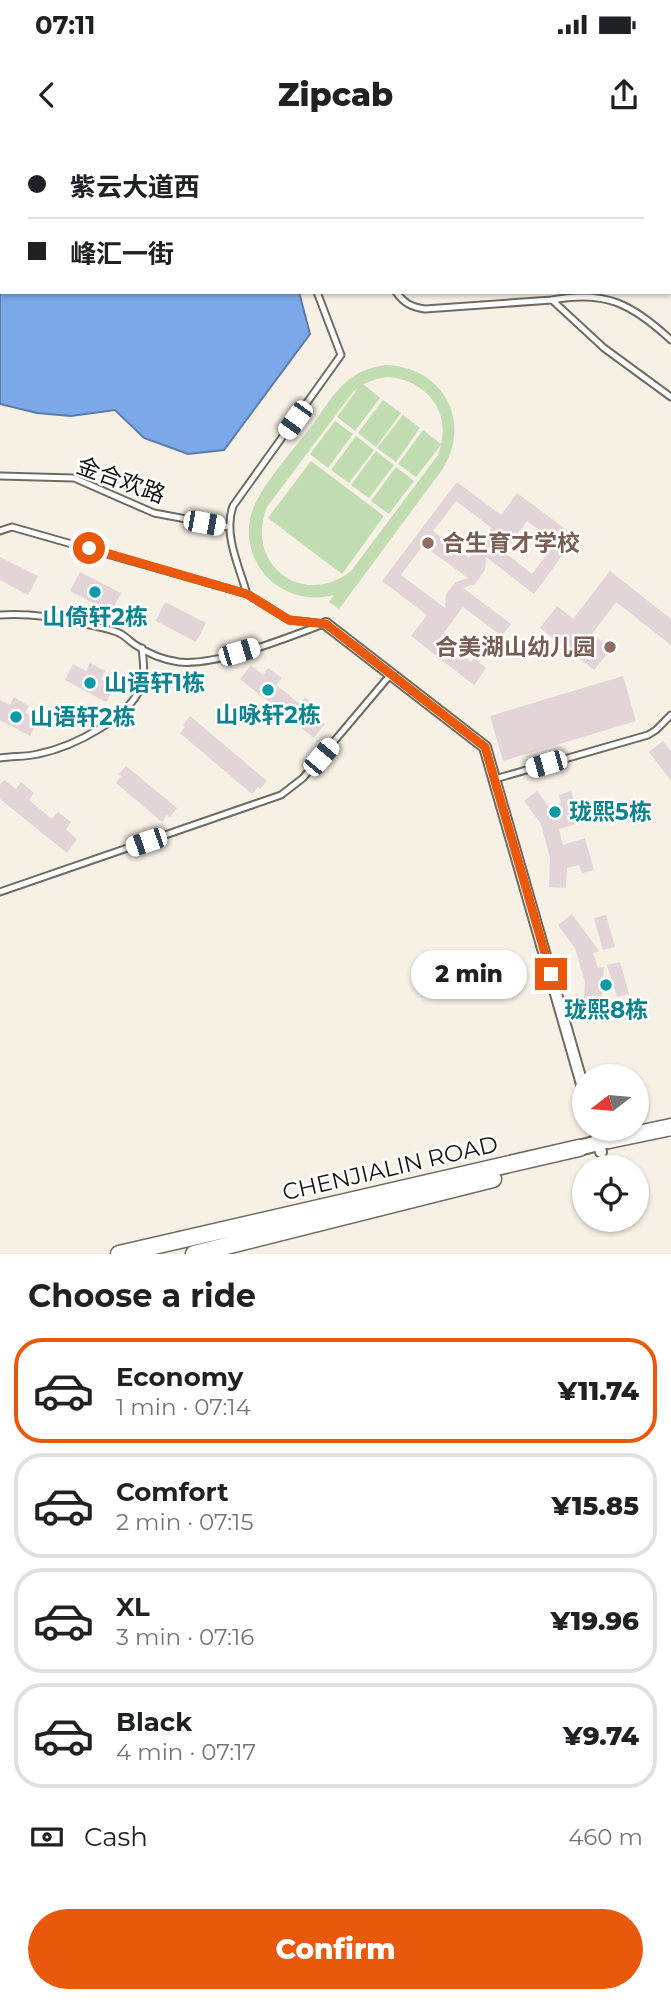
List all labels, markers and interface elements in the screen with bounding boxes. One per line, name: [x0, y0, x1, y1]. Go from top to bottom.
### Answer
text: 07:11: [35, 9, 95, 41]
text: Zipcab: [278, 75, 393, 114]
icon: back: [28, 76, 66, 114]
icon: share: [605, 76, 643, 114]
text: 紫云大道西: [70, 171, 200, 203]
text: 峰汇一街: [70, 238, 174, 270]
car: [275, 397, 316, 443]
street label: 金合欢路: [73, 451, 169, 509]
car: [182, 509, 227, 537]
place label: 合生育才学校: [442, 529, 580, 557]
route start: [73, 532, 105, 564]
marker: 合生育才学校: [420, 535, 436, 551]
marker: 山倚轩2栋: [87, 584, 103, 600]
place label: 山倚轩2栋: [42, 603, 148, 631]
place label: 合美湖山幼儿园: [435, 633, 596, 661]
car: [216, 636, 263, 668]
marker: 合美湖山幼儿园: [602, 639, 618, 655]
place label: 山语轩1栋: [104, 669, 205, 697]
marker: 山语轩1栋: [82, 675, 98, 691]
marker: 山咏轩2栋: [260, 682, 276, 698]
place label: 山咏轩2栋: [215, 701, 321, 729]
place label: 山语轩2栋: [30, 703, 136, 731]
marker: 山语轩2栋: [8, 709, 24, 725]
car: [300, 734, 343, 780]
car: [523, 748, 570, 780]
place label: 珑熙5栋: [569, 798, 652, 826]
marker: 珑熙5栋: [547, 804, 563, 820]
car: [123, 825, 170, 859]
callout: 2 min: [411, 950, 526, 998]
route end: [535, 958, 567, 990]
text: 2 min: [435, 960, 503, 988]
marker: 珑熙8栋: [598, 977, 614, 993]
place label: 珑熙8栋: [564, 996, 648, 1024]
north arrow: [572, 1064, 649, 1141]
map controls: [572, 1064, 649, 1232]
street label: CHENJIALIN ROAD: [279, 1130, 501, 1206]
button: locate: [572, 1155, 649, 1232]
text: Choose a ride: [28, 1276, 256, 1315]
icon: car: [32, 1359, 95, 1422]
text: Economy: [116, 1361, 243, 1393]
text: ¥11.74: [558, 1375, 639, 1407]
text: 1 min · 07:14: [116, 1393, 251, 1421]
icon: car: [32, 1474, 95, 1537]
text: Comfort: [116, 1476, 228, 1508]
text: ¥15.85: [552, 1490, 639, 1522]
text: 2 min · 07:15: [116, 1508, 253, 1536]
icon: car: [32, 1589, 95, 1652]
text: XL: [116, 1591, 150, 1623]
text: ¥19.96: [550, 1605, 639, 1637]
text: 3 min · 07:16: [116, 1623, 254, 1651]
icon: car: [32, 1704, 95, 1767]
text: Black: [116, 1706, 192, 1738]
text: ¥9.74: [563, 1720, 639, 1752]
text: 4 min · 07:17: [116, 1738, 256, 1766]
icon: cash: [28, 1818, 66, 1856]
text: Cash: [84, 1821, 148, 1853]
text: 460 m: [568, 1823, 643, 1851]
button: Confirm: [28, 1909, 643, 1989]

